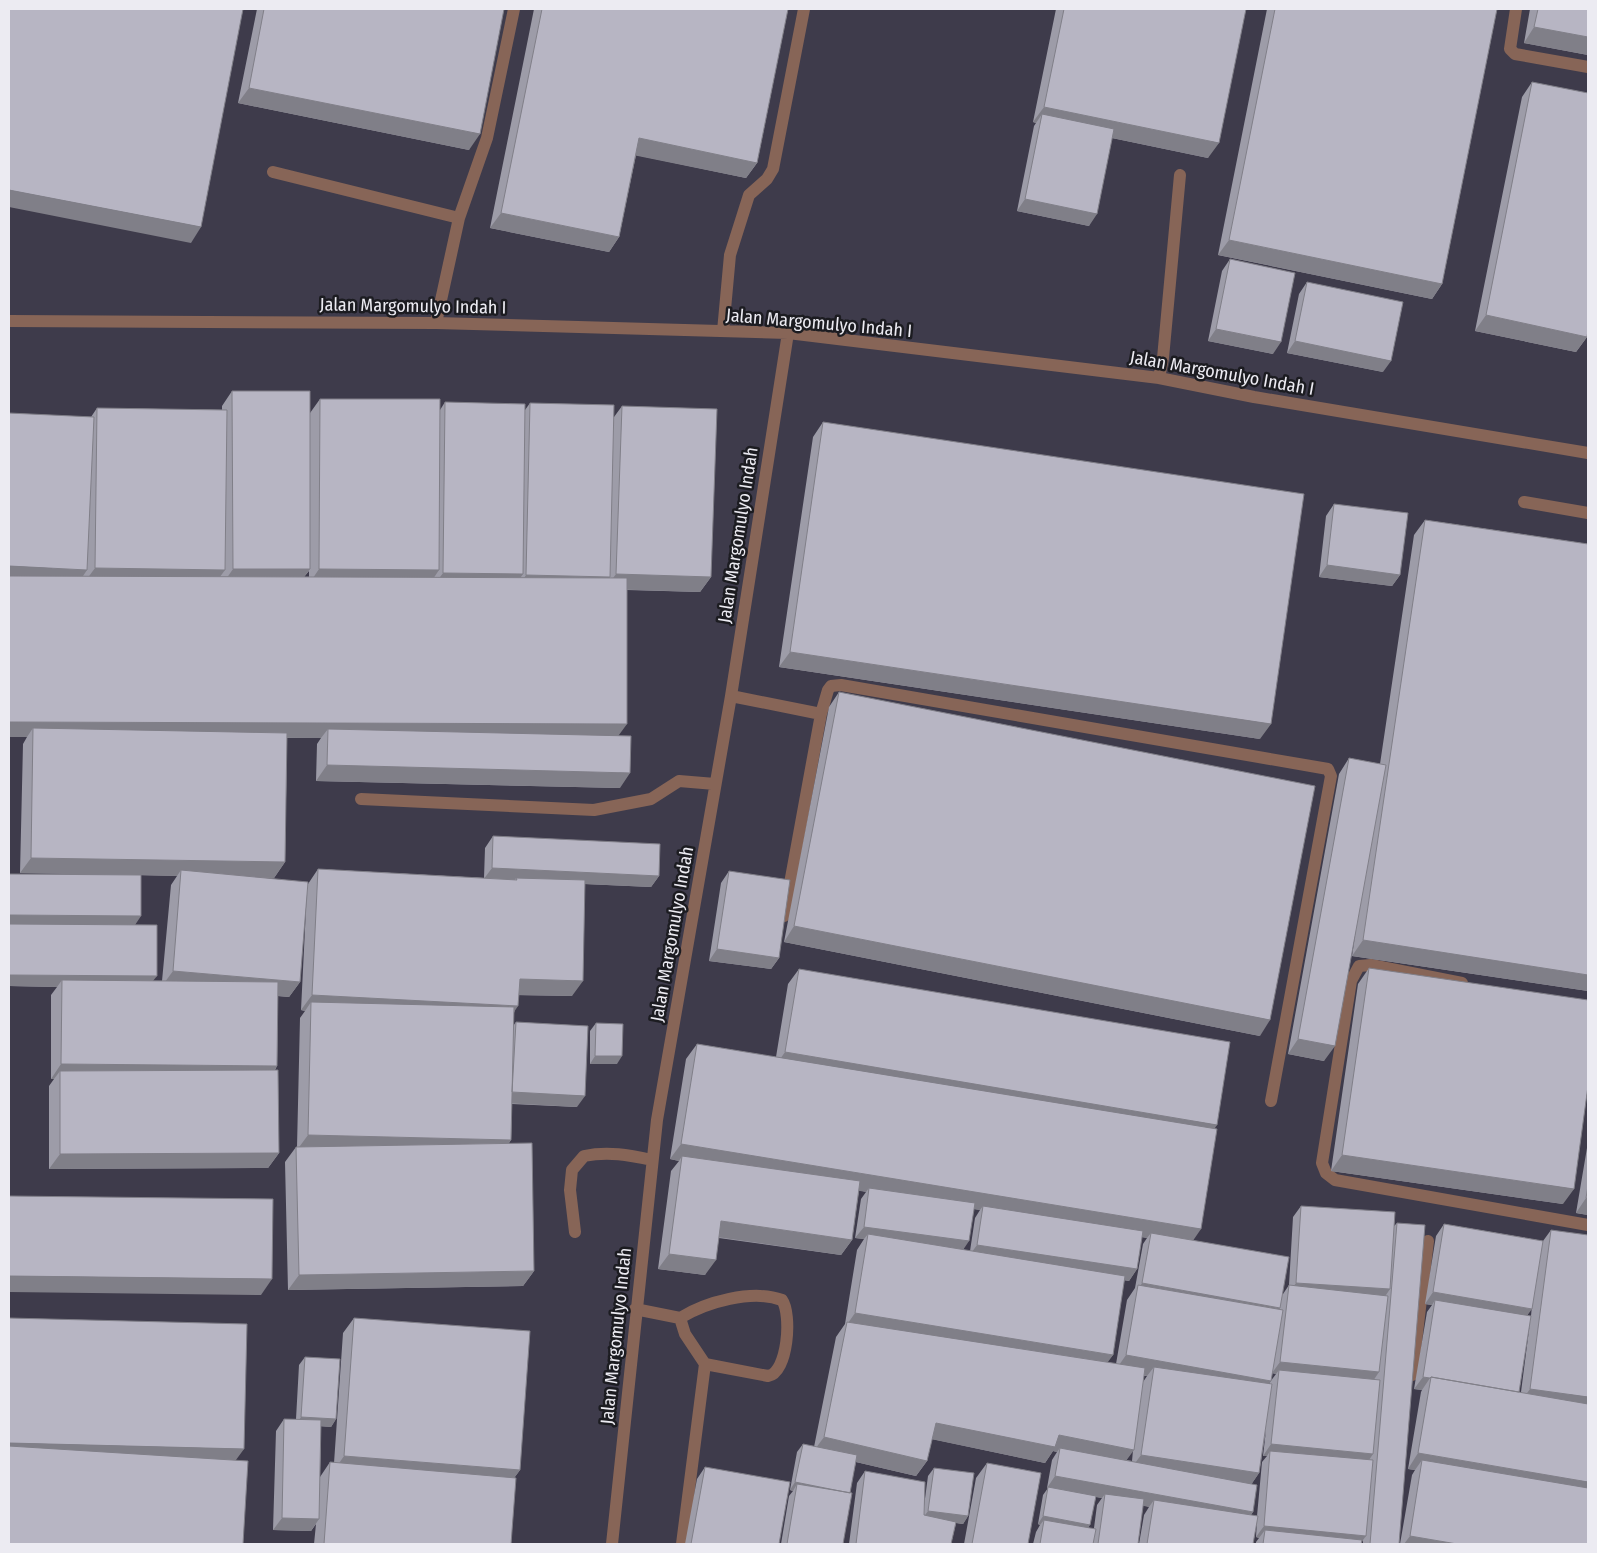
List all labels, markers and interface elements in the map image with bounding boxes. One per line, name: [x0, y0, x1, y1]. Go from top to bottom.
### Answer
street label: Jalan Margomulyo Indah I: [320, 293, 506, 319]
street label: Jalan Margomulyo Indah I: [725, 304, 913, 342]
street label: Jalan Margomulyo Indah I: [1128, 346, 1316, 400]
street label: Jalan Margomulyo Indah: [713, 446, 763, 624]
street label: Jalan Margomulyo Indah: [646, 845, 698, 1023]
street label: Jalan Margomulyo Indah: [596, 1246, 636, 1426]

